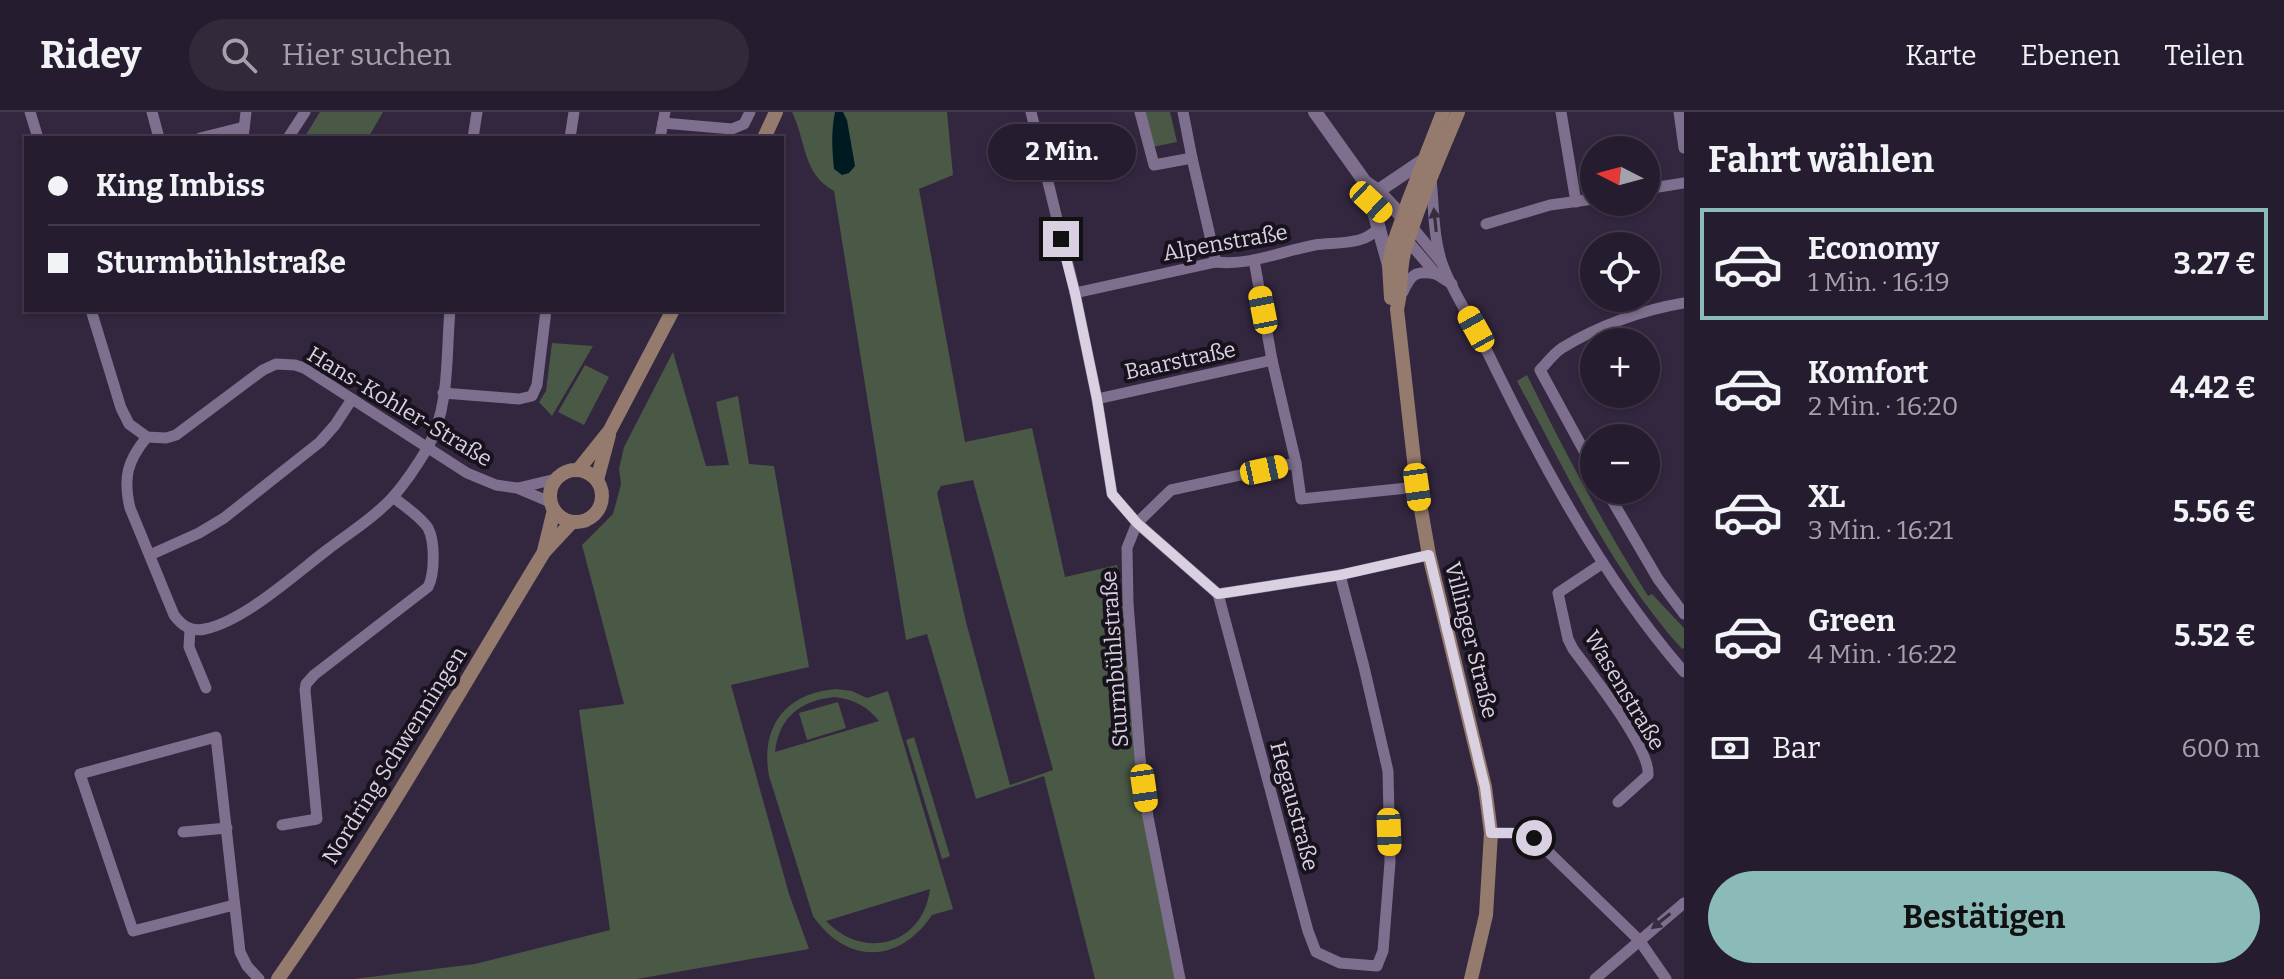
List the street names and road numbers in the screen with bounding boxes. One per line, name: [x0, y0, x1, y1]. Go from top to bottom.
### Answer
street label: Alpenstraße: [1161, 218, 1290, 267]
street label: Baarstraße: [1122, 336, 1238, 385]
street label: Hans-Kohler-Straße: [302, 341, 497, 472]
street label: Villinger Straße: [1439, 559, 1504, 721]
street label: Sturmbühlstraße: [1095, 570, 1134, 748]
street label: Wasenstraße: [1578, 625, 1671, 755]
street label: Nordring Schwenningen: [316, 642, 472, 869]
street label: Hegaustraße: [1264, 739, 1325, 874]

